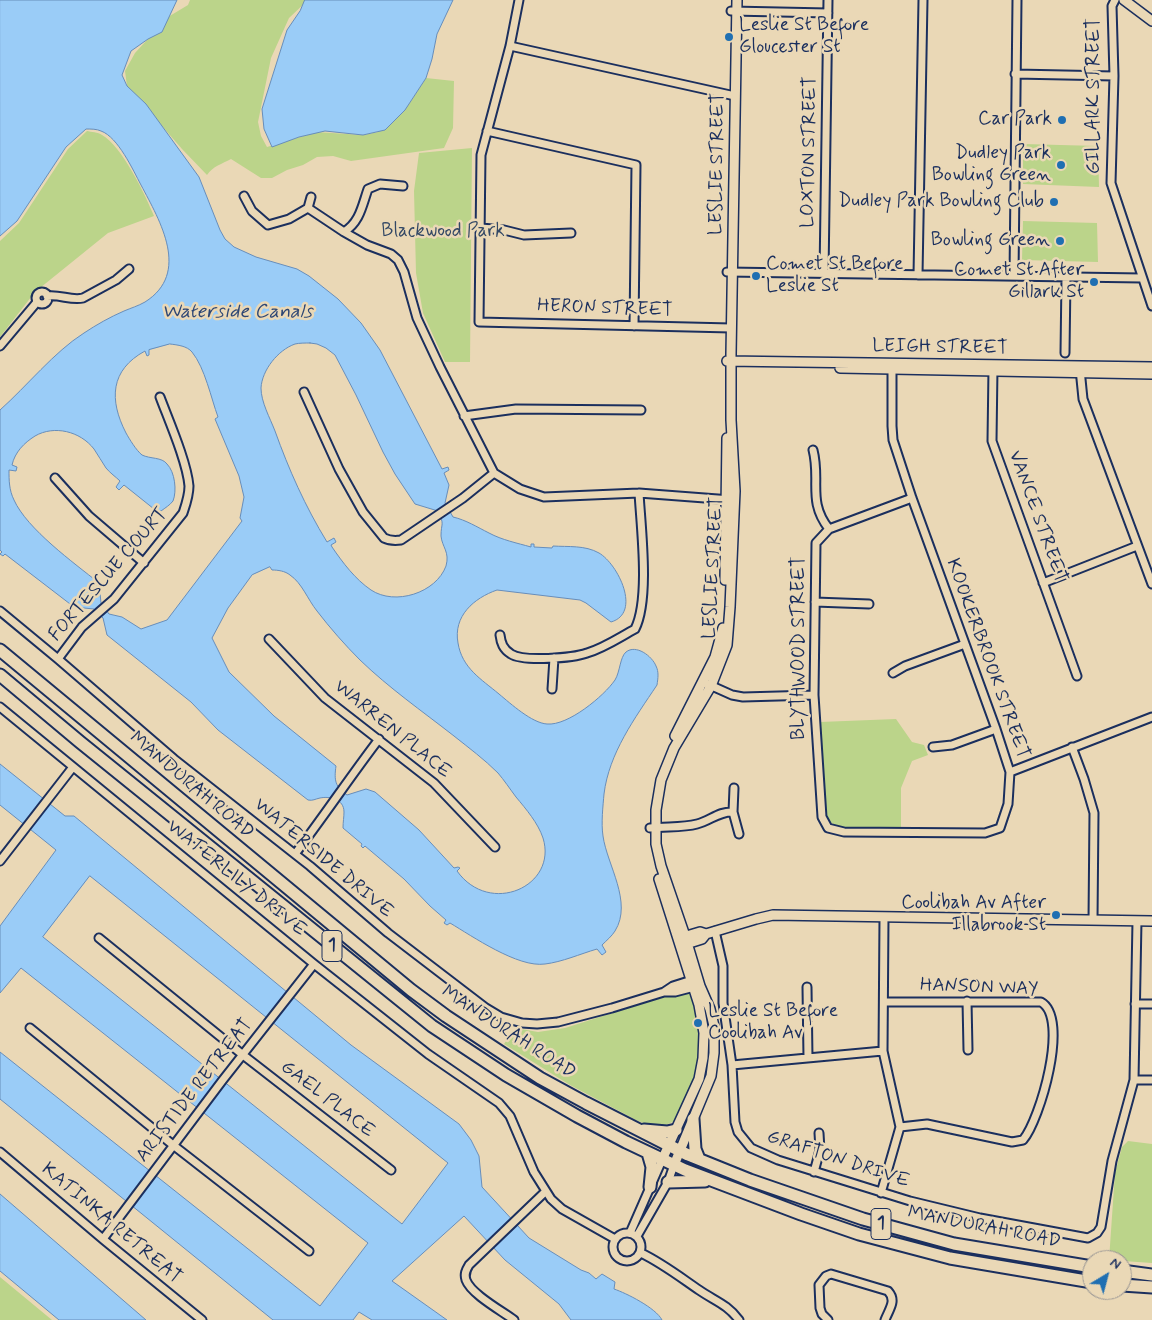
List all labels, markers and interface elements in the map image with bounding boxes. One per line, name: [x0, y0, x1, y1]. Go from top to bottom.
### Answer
place label: Leslie St Before Gloucester St: [739, 15, 869, 59]
street label: GILLARK STREET: [1084, 18, 1106, 174]
marker: Leslie St Before Gloucester St: [723, 31, 735, 43]
street label: LOXTON STREET: [797, 76, 823, 228]
street label: LESLIE STREET: [705, 93, 731, 235]
place label: Car Park: [978, 109, 1052, 131]
marker: Car Park: [1056, 114, 1068, 126]
place label: Dudley Park Bowling Green: [932, 143, 1051, 187]
marker: Dudley Park Bowling Green: [1055, 159, 1067, 171]
place label: Dudley Park Bowling Club: [838, 191, 1044, 213]
marker: Dudley Park Bowling Club: [1048, 196, 1060, 208]
park label: Blackwood Park: [381, 221, 505, 243]
place label: Bowling Green: [931, 230, 1050, 252]
marker: Bowling Green: [1054, 235, 1066, 247]
place label: Comet St Before Leslie St: [766, 254, 903, 298]
place label: Comet St After Gillark St: [954, 260, 1084, 304]
marker: Comet St Before Leslie St: [750, 270, 762, 282]
marker: Comet St After Gillark St: [1088, 276, 1100, 288]
street label: HERON STREET: [537, 295, 673, 323]
water label: Waterside Canals: [162, 301, 312, 325]
street label: LEIGH STREET: [872, 335, 1008, 361]
street label: VANCE STREET: [1002, 448, 1072, 586]
street label: LESLIE STREET: [699, 496, 729, 640]
street label: FORTESCUE COURT: [45, 503, 173, 647]
street label: BLYTHWOOD STREET: [789, 556, 811, 740]
street label: KOOKERBROOK STREET: [940, 556, 1034, 762]
street label: WARREN PLACE: [329, 676, 455, 784]
street label: MANDURAH ROAD: [124, 727, 258, 845]
street label: WATERSIDE DRIVE: [249, 794, 397, 924]
street label: WATERLILY DRIVE: [162, 816, 310, 942]
place label: Coolibah Av After Illabrook St: [901, 893, 1046, 937]
marker: Coolibah Av After Illabrook St: [1050, 909, 1062, 921]
road number: 1: [322, 930, 342, 961]
street label: HANSON WAY: [919, 975, 1039, 1001]
street label: MANDURAH ROAD: [437, 981, 579, 1085]
place label: Leslie St Before Coolibah Av: [708, 1001, 838, 1045]
street label: ARISTIDE RETREAT: [132, 1015, 258, 1167]
marker: Leslie St Before Coolibah Av: [692, 1017, 704, 1029]
street label: GAEL PLACE: [276, 1056, 378, 1144]
street label: GRAFTON DRIVE: [764, 1126, 912, 1194]
street label: KATINKA RETREAT: [36, 1159, 186, 1289]
street label: MANDURAH ROAD: [906, 1202, 1062, 1254]
road number: 1: [871, 1208, 891, 1240]
north arrow: [1082, 1250, 1132, 1300]
text: N: [1106, 1254, 1125, 1274]

